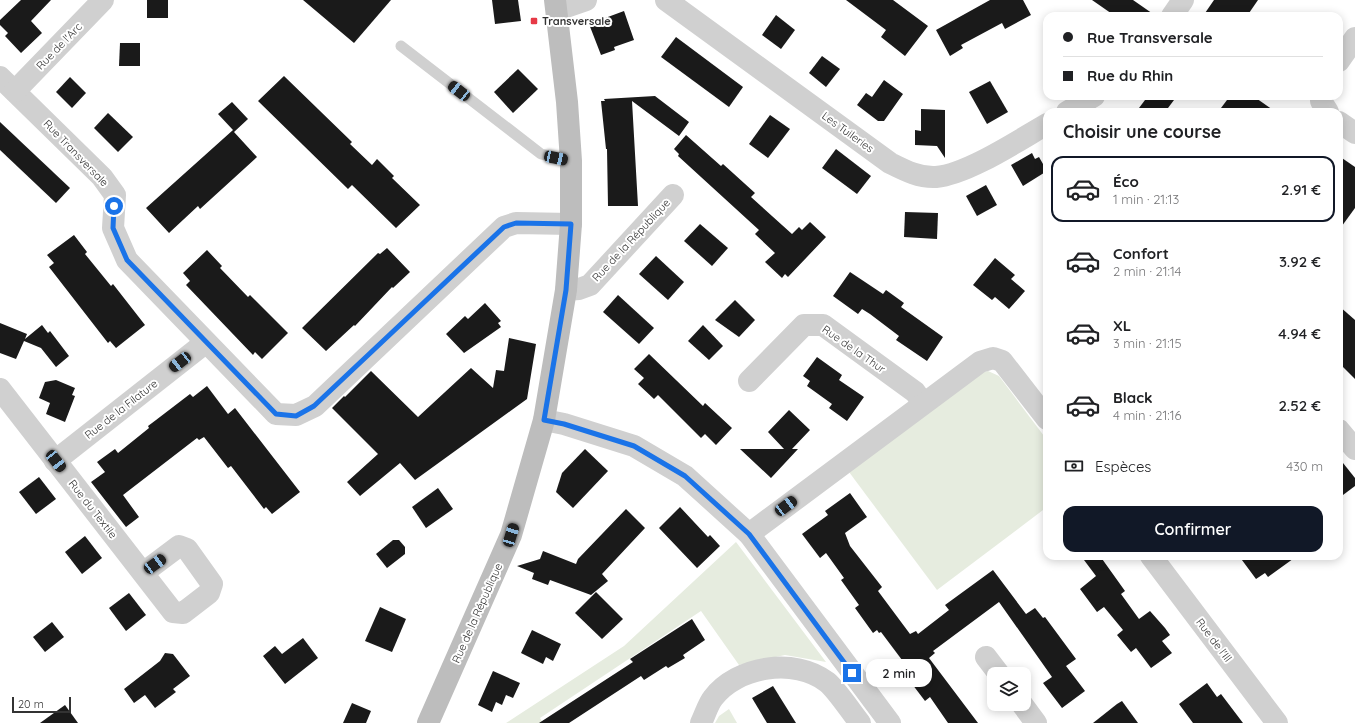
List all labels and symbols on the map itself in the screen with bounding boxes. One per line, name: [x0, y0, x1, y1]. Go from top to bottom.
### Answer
place label: Transversale: [542, 14, 611, 28]
marker: Transversale: [529, 16, 539, 26]
street label: Rue de l'Arc: [33, 19, 85, 72]
car: [446, 79, 472, 103]
street label: Les Tuileries: [819, 108, 877, 156]
street label: Rue Transversale: [40, 117, 112, 189]
car: [543, 150, 569, 166]
street label: Rue de la République: [589, 196, 673, 284]
route start: [105, 197, 123, 215]
street label: Rue de la Thur: [820, 322, 889, 376]
car: [167, 350, 193, 374]
street label: Rue de la Filature: [82, 376, 160, 442]
car: [44, 448, 68, 474]
street label: Rue du Textile: [66, 477, 120, 541]
car: [773, 494, 799, 518]
car: [502, 522, 520, 548]
car: [142, 552, 168, 576]
street label: Rue de la République: [449, 561, 505, 665]
street label: Rue de l'Ill: [1193, 615, 1235, 665]
callout: 2 min: [866, 659, 932, 687]
route end: [843, 664, 861, 682]
scale bar: [12, 695, 71, 714]

